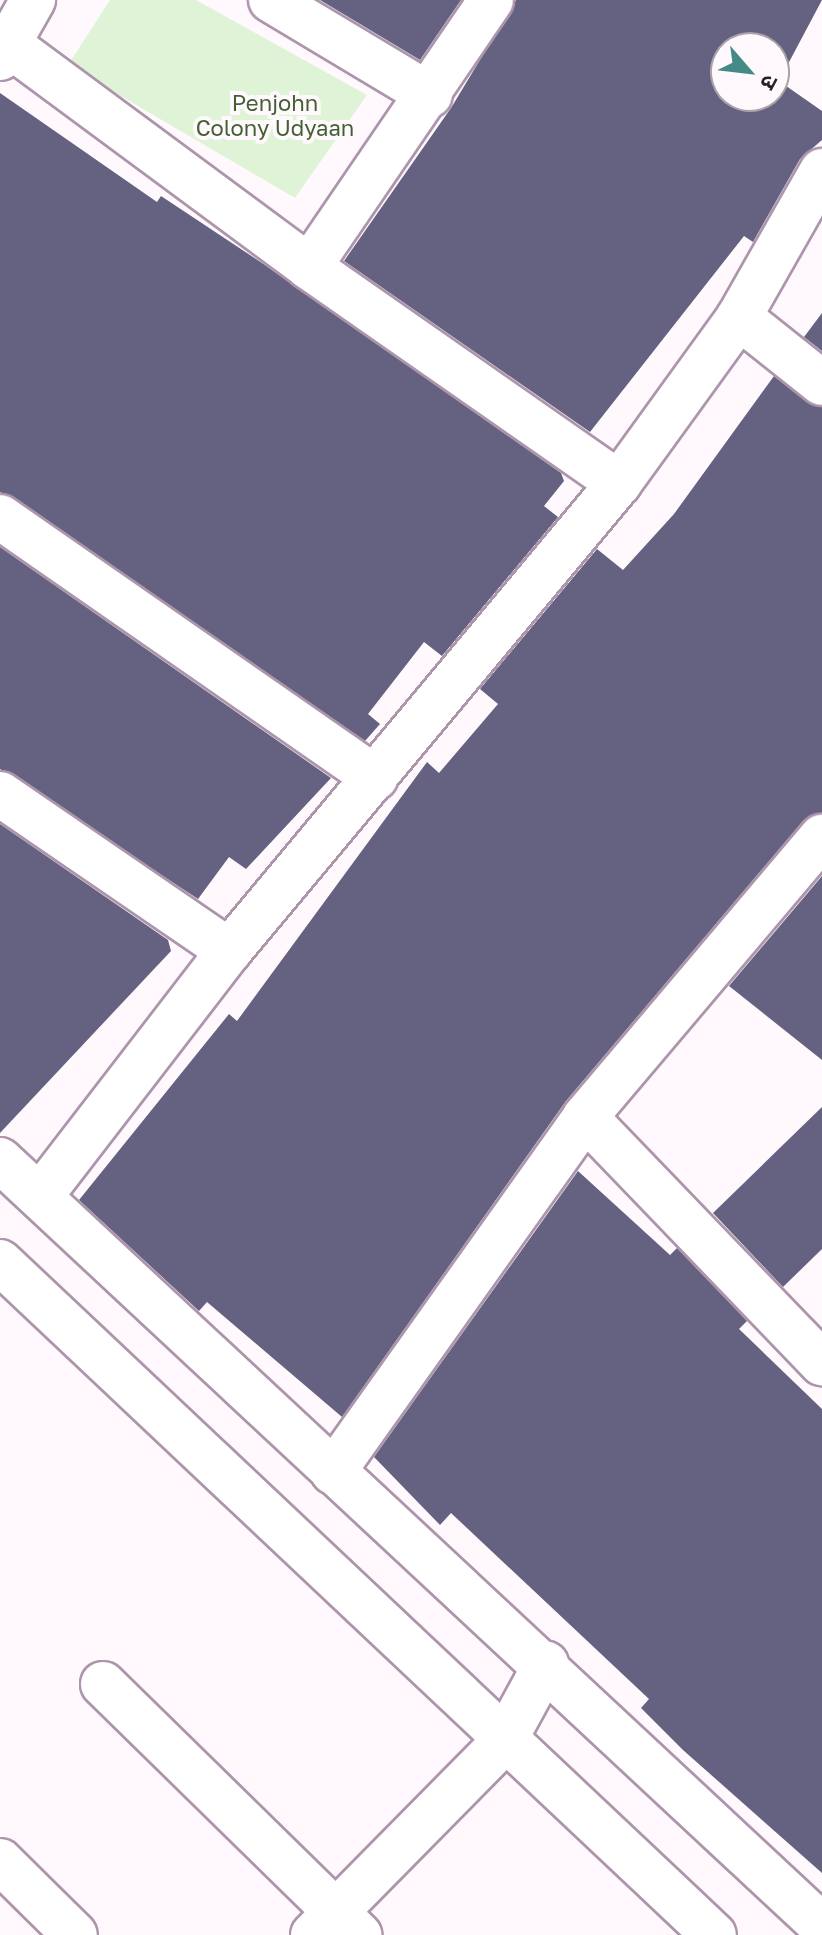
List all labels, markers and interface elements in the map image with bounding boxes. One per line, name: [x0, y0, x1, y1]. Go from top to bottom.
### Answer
north arrow: [710, 32, 790, 112]
text: उ: [755, 71, 785, 95]
park label: Penjohn Colony Udyaan: [196, 89, 354, 140]

